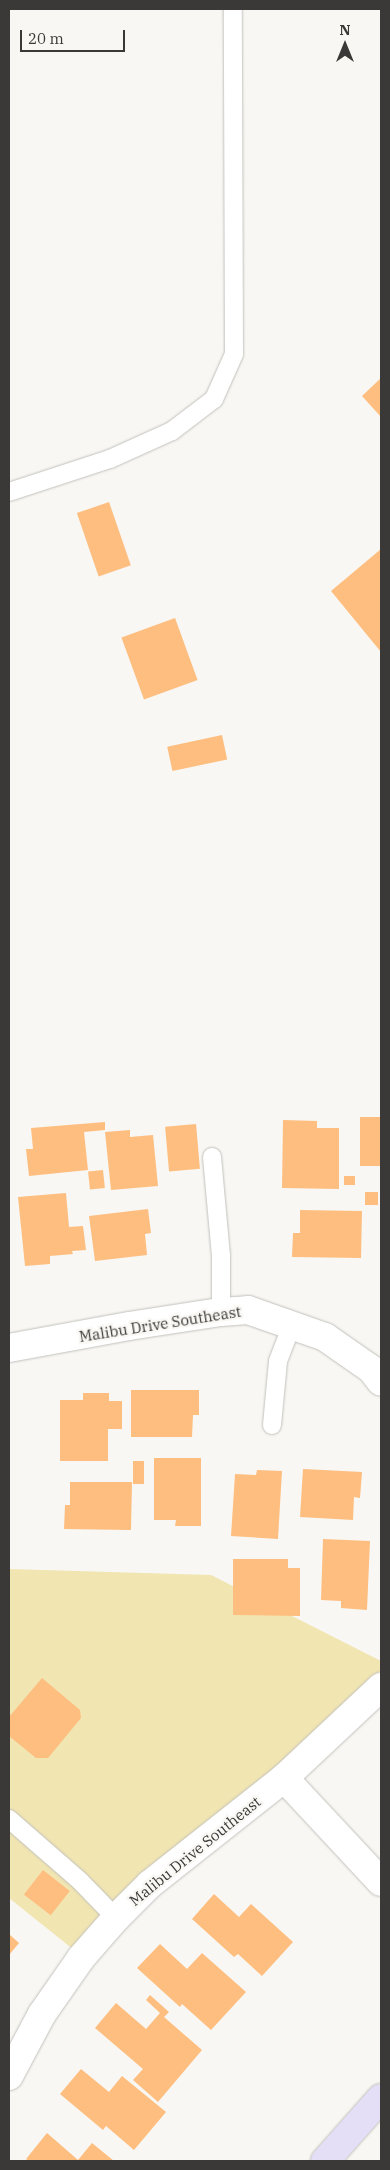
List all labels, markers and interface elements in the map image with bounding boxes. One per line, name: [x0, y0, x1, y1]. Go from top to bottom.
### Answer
scale bar: [22, 20, 128, 52]
north arrow: [320, 20, 370, 70]
text: N: [339, 21, 351, 39]
text: 20 m: [28, 29, 64, 48]
street label: Malibu Drive Southeast: [78, 1302, 242, 1346]
street label: Malibu Drive Southeast: [126, 1793, 264, 1909]

